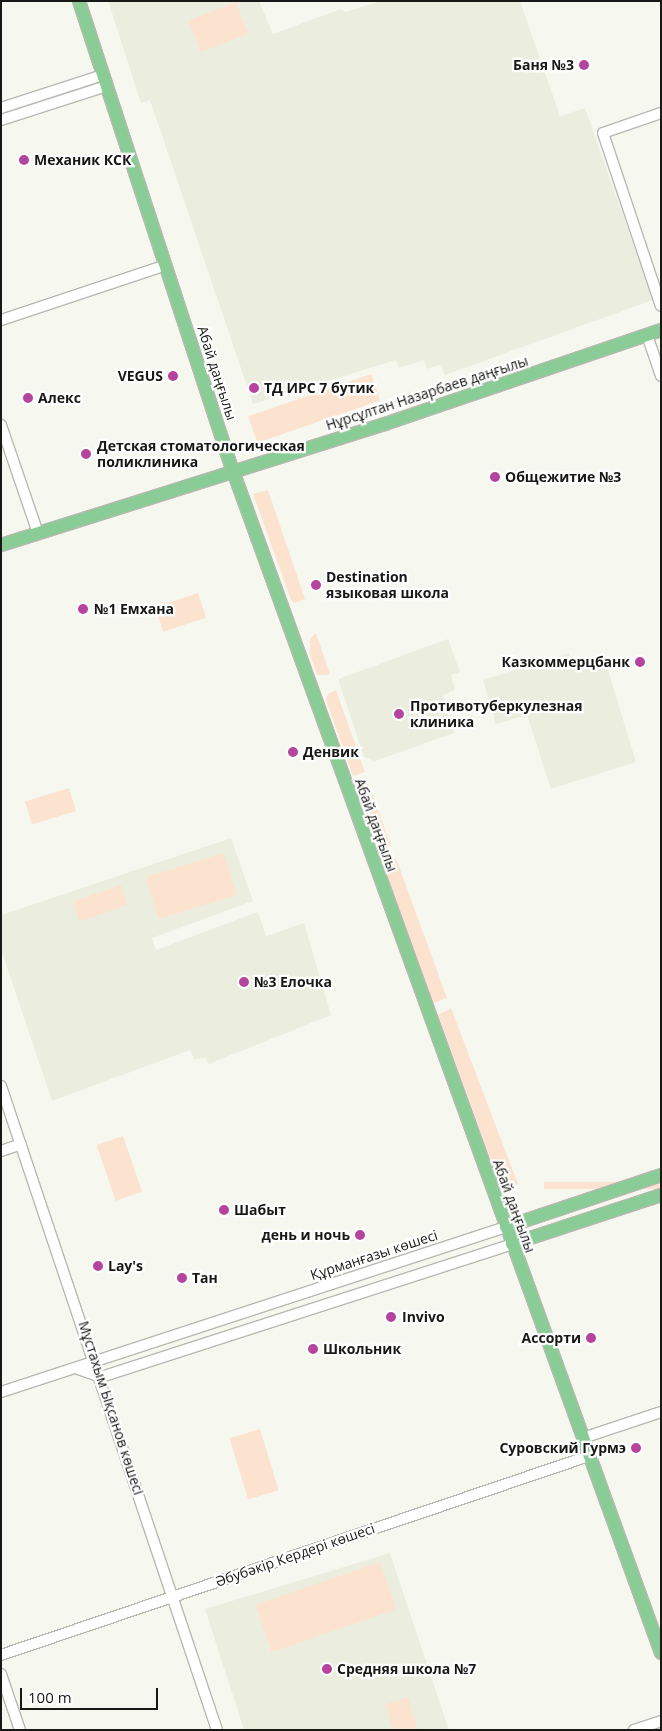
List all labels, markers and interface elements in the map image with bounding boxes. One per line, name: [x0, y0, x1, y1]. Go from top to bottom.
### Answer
place label: Баня №3: [513, 57, 574, 73]
marker: Баня №3: [578, 59, 590, 71]
place label: Механик КСК: [34, 152, 131, 168]
marker: Механик КСК: [18, 154, 30, 166]
street label: Абай даңғылы: [194, 324, 240, 422]
street label: Нұрсұлтан Назарбаев даңғылы: [324, 352, 530, 434]
place label: VEGUS: [118, 368, 163, 384]
marker: VEGUS: [167, 370, 179, 382]
place label: ТД ИРС 7 бутик: [264, 380, 374, 396]
marker: ТД ИРС 7 бутик: [248, 382, 260, 394]
place label: Алекс: [38, 390, 81, 406]
marker: Алекс: [22, 392, 34, 404]
place label: Детская стоматологическая поликлиника: [97, 438, 305, 471]
marker: Детская стоматологическая поликлиника: [79, 447, 93, 461]
place label: Общежитие №3: [505, 469, 621, 485]
marker: Общежитие №3: [489, 471, 501, 483]
place label: Destination языковая школа: [326, 569, 449, 602]
marker: Destination языковая школа: [310, 579, 322, 591]
place label: №1 Емхана: [94, 601, 174, 617]
marker: №1 Емхана: [76, 602, 90, 616]
place label: Казкоммерцбанк: [502, 654, 630, 670]
marker: Казкоммерцбанк: [634, 656, 646, 668]
place label: Противотуберкулезная клиника: [410, 698, 583, 730]
marker: Противотуберкулезная клиника: [392, 707, 406, 721]
place label: Денвик: [303, 744, 359, 760]
marker: Денвик: [287, 746, 299, 758]
street label: Абай даңғылы: [351, 776, 401, 874]
place label: №3 Елочка: [254, 974, 332, 990]
marker: №3 Елочка: [238, 976, 250, 988]
street label: Абай даңғылы: [489, 1157, 539, 1255]
place label: Шабыт: [234, 1202, 286, 1218]
marker: Шабыт: [218, 1204, 230, 1216]
street label: Құрманғазы көшесі: [308, 1226, 440, 1284]
place label: день и ночь: [262, 1227, 350, 1243]
marker: день и ночь: [354, 1229, 366, 1241]
place label: Lay's: [108, 1258, 143, 1274]
marker: Lay's: [92, 1260, 104, 1272]
place label: Тан: [192, 1270, 218, 1286]
marker: Тан: [176, 1272, 188, 1284]
place label: Invivo: [402, 1309, 445, 1325]
marker: Invivo: [384, 1310, 398, 1324]
street label: Мұстахым Ықсанов көшесі: [75, 1319, 147, 1497]
place label: Ассорти: [522, 1330, 581, 1346]
marker: Ассорти: [585, 1332, 597, 1344]
place label: Школьник: [323, 1341, 401, 1357]
marker: Школьник: [307, 1343, 319, 1355]
place label: Суровский Гурмэ: [499, 1440, 626, 1456]
marker: Суровский Гурмэ: [630, 1442, 642, 1454]
street label: Әбубәкір Кердері көшесі: [213, 1520, 377, 1590]
place label: Средняя школа №7: [337, 1661, 476, 1677]
marker: Средняя школа №7: [321, 1663, 333, 1675]
scale bar: [22, 1678, 160, 1710]
text: 100 m: [28, 1687, 72, 1707]

